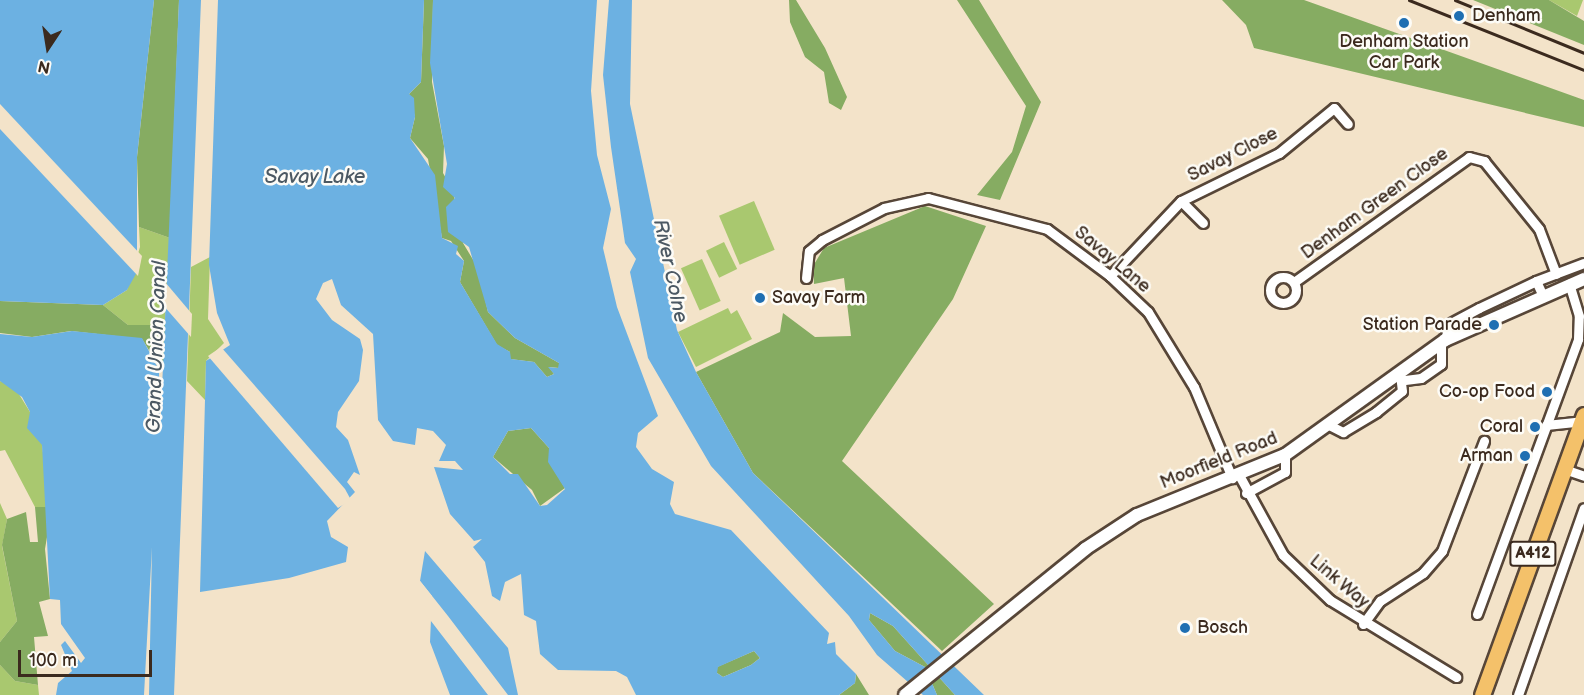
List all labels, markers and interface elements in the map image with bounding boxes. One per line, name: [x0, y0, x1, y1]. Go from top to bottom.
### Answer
place label: Denham: [1472, 5, 1541, 27]
marker: Denham: [1450, 7, 1468, 25]
marker: Denham Station Car Park: [1397, 16, 1411, 30]
north arrow: [18, 18, 78, 78]
place label: Denham Station Car Park: [1339, 32, 1469, 74]
text: N: [36, 56, 52, 77]
street label: Savay Close: [1184, 123, 1282, 187]
street label: Denham Green Close: [1297, 144, 1453, 264]
water label: Savay Lake: [264, 165, 366, 189]
water label: River Colne: [647, 217, 693, 325]
street label: Savay Lane: [1069, 222, 1155, 298]
water label: Grand Union Canal: [142, 260, 172, 434]
place label: Savay Farm: [772, 287, 866, 309]
marker: Savay Farm: [753, 291, 767, 305]
place label: Station Parade: [1363, 314, 1482, 336]
marker: Station Parade: [1487, 318, 1501, 332]
place label: Co-op Food: [1439, 381, 1535, 403]
marker: Co-op Food: [1540, 385, 1554, 399]
place label: Coral: [1480, 416, 1523, 438]
marker: Coral: [1528, 420, 1542, 434]
street label: Moorfield Road: [1157, 428, 1281, 494]
place label: Arman: [1460, 445, 1513, 467]
marker: Arman: [1518, 449, 1532, 463]
road number: A412: [1509, 541, 1557, 567]
street label: Link Way: [1304, 551, 1374, 613]
place label: Bosch: [1197, 617, 1248, 639]
marker: Bosch: [1178, 621, 1192, 635]
scale bar: [21, 638, 154, 676]
text: 100 m: [29, 650, 77, 671]

